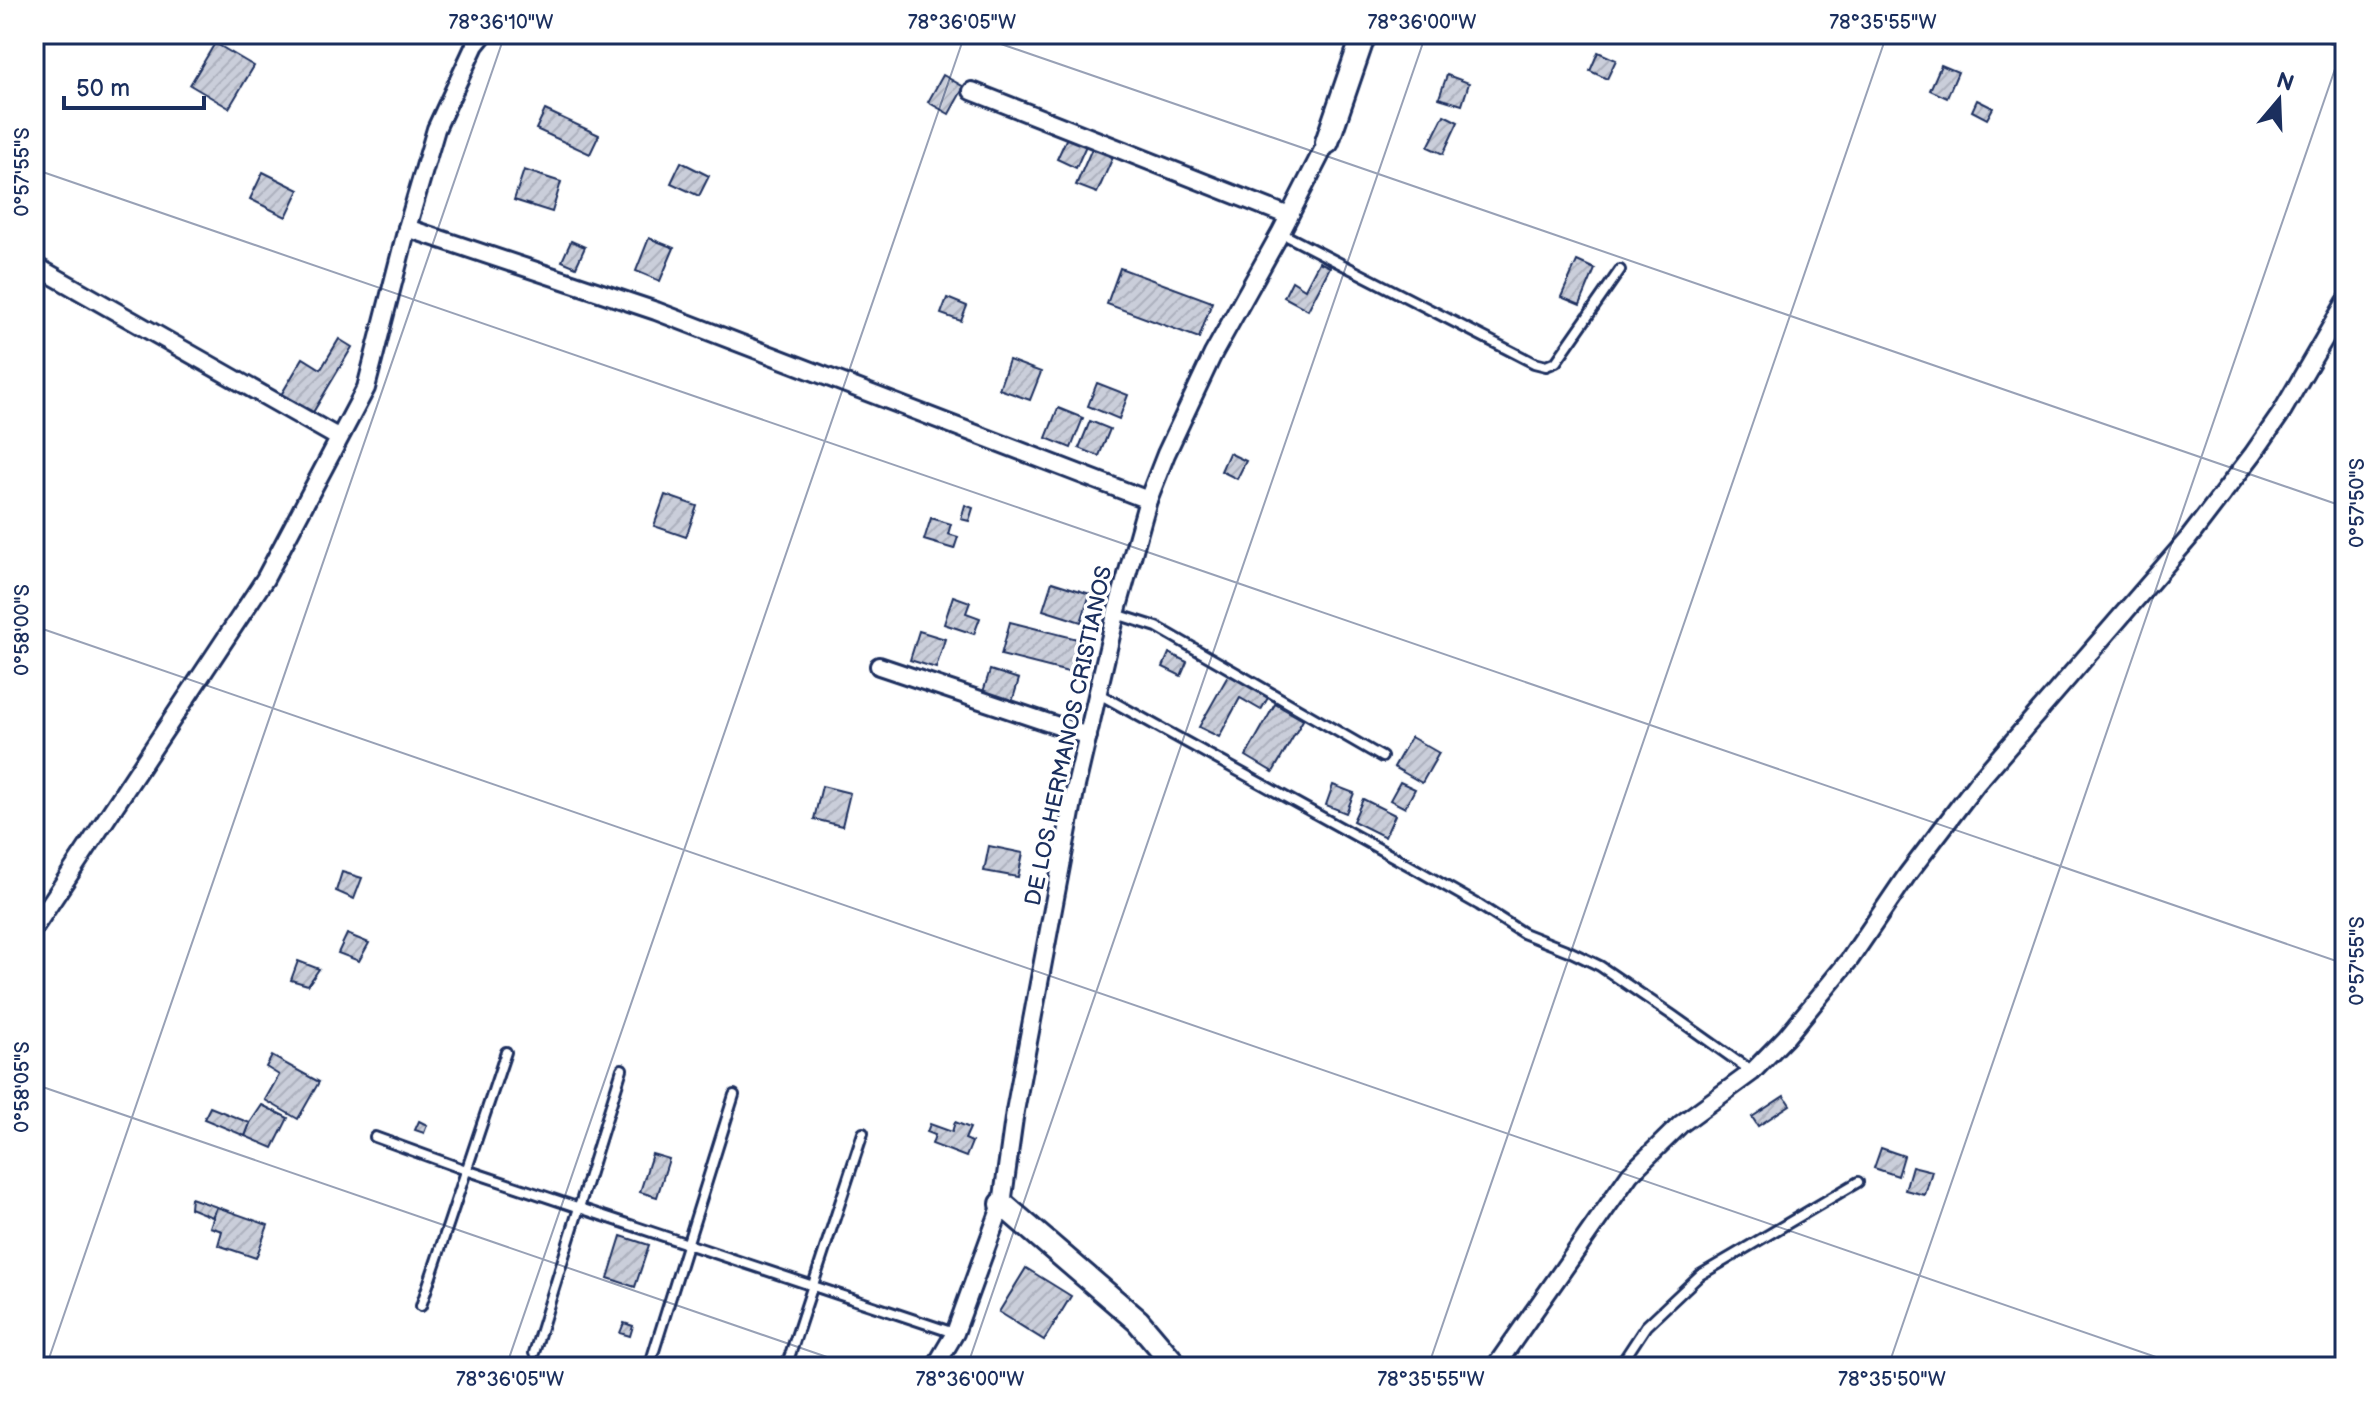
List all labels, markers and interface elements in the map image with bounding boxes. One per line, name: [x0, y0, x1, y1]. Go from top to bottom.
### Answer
text: 78°36'10"W: [449, 11, 553, 35]
text: 78°36'05"W: [908, 11, 1016, 35]
text: 78°36'00"W: [1368, 11, 1476, 35]
text: 78°35'55"W: [1829, 11, 1937, 35]
scale bar: [64, 60, 204, 110]
north arrow: [2239, 60, 2319, 140]
text: N: [2273, 67, 2297, 98]
text: 50 m: [76, 74, 130, 103]
text: 0°57'55"S: [11, 127, 35, 217]
text: 0°57'50"S: [2346, 458, 2370, 548]
street label: DE LOS HERMANOS CRISTIANOS: [1020, 564, 1118, 908]
text: 0°58'00"S: [11, 584, 35, 676]
text: 0°57'55"S: [2346, 916, 2370, 1006]
text: 0°58'05"S: [11, 1041, 35, 1133]
text: 78°36'05"W: [456, 1368, 564, 1392]
text: 78°36'00"W: [916, 1368, 1024, 1392]
text: 78°35'55"W: [1377, 1368, 1485, 1392]
text: 78°35'50"W: [1838, 1368, 1946, 1392]

